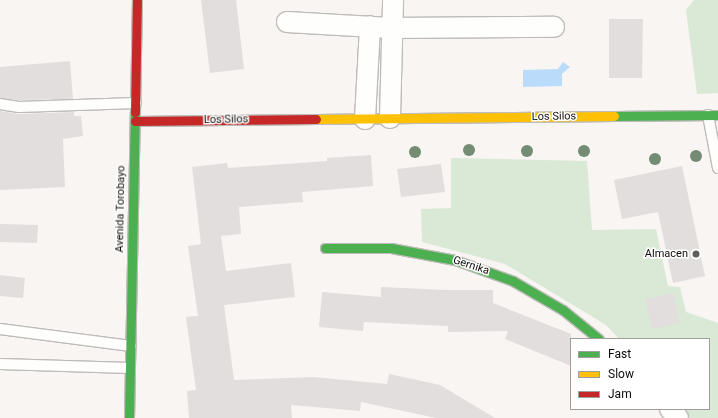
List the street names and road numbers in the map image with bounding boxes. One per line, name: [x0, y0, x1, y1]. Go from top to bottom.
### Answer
street label: Los Silos: [532, 110, 576, 124]
street label: Los Silos: [204, 113, 248, 127]
street label: Avenida Torobayo: [114, 165, 128, 253]
street label: Gernika: [451, 254, 491, 278]

